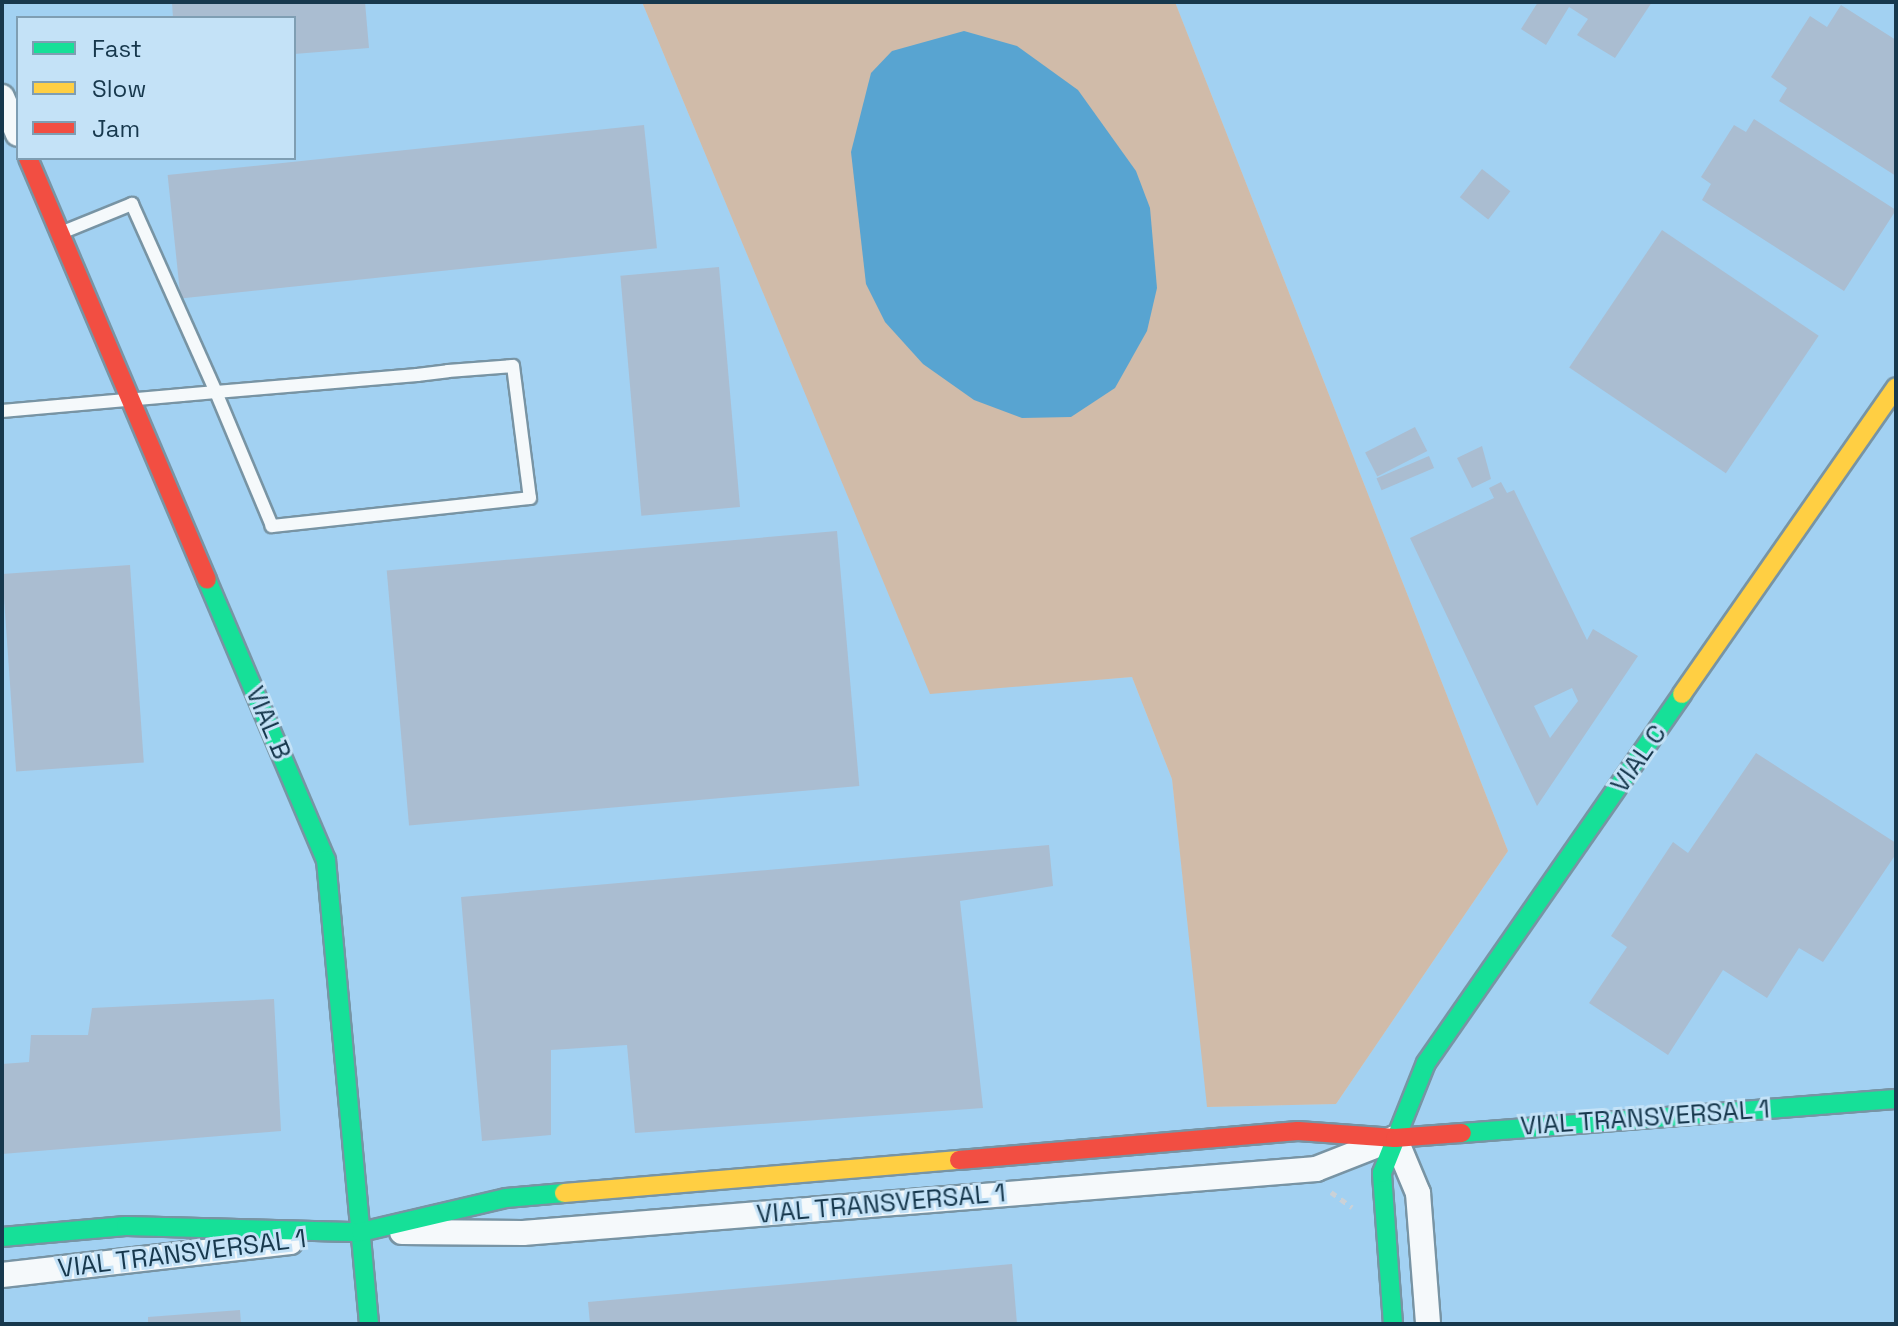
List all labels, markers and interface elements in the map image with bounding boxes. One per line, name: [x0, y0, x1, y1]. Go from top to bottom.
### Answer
legend: [16, 16, 296, 160]
text: Fast: [92, 33, 142, 64]
text: Slow: [92, 73, 146, 104]
text: Jam: [92, 113, 140, 144]
street label: VIAL B: [239, 682, 297, 764]
street label: VIAL C: [1604, 719, 1674, 799]
street label: VIAL TRANSVERSAL 1: [1518, 1094, 1772, 1142]
street label: VIAL TRANSVERSAL 1: [754, 1177, 1008, 1231]
street label: VIAL TRANSVERSAL 1: [55, 1223, 309, 1285]

